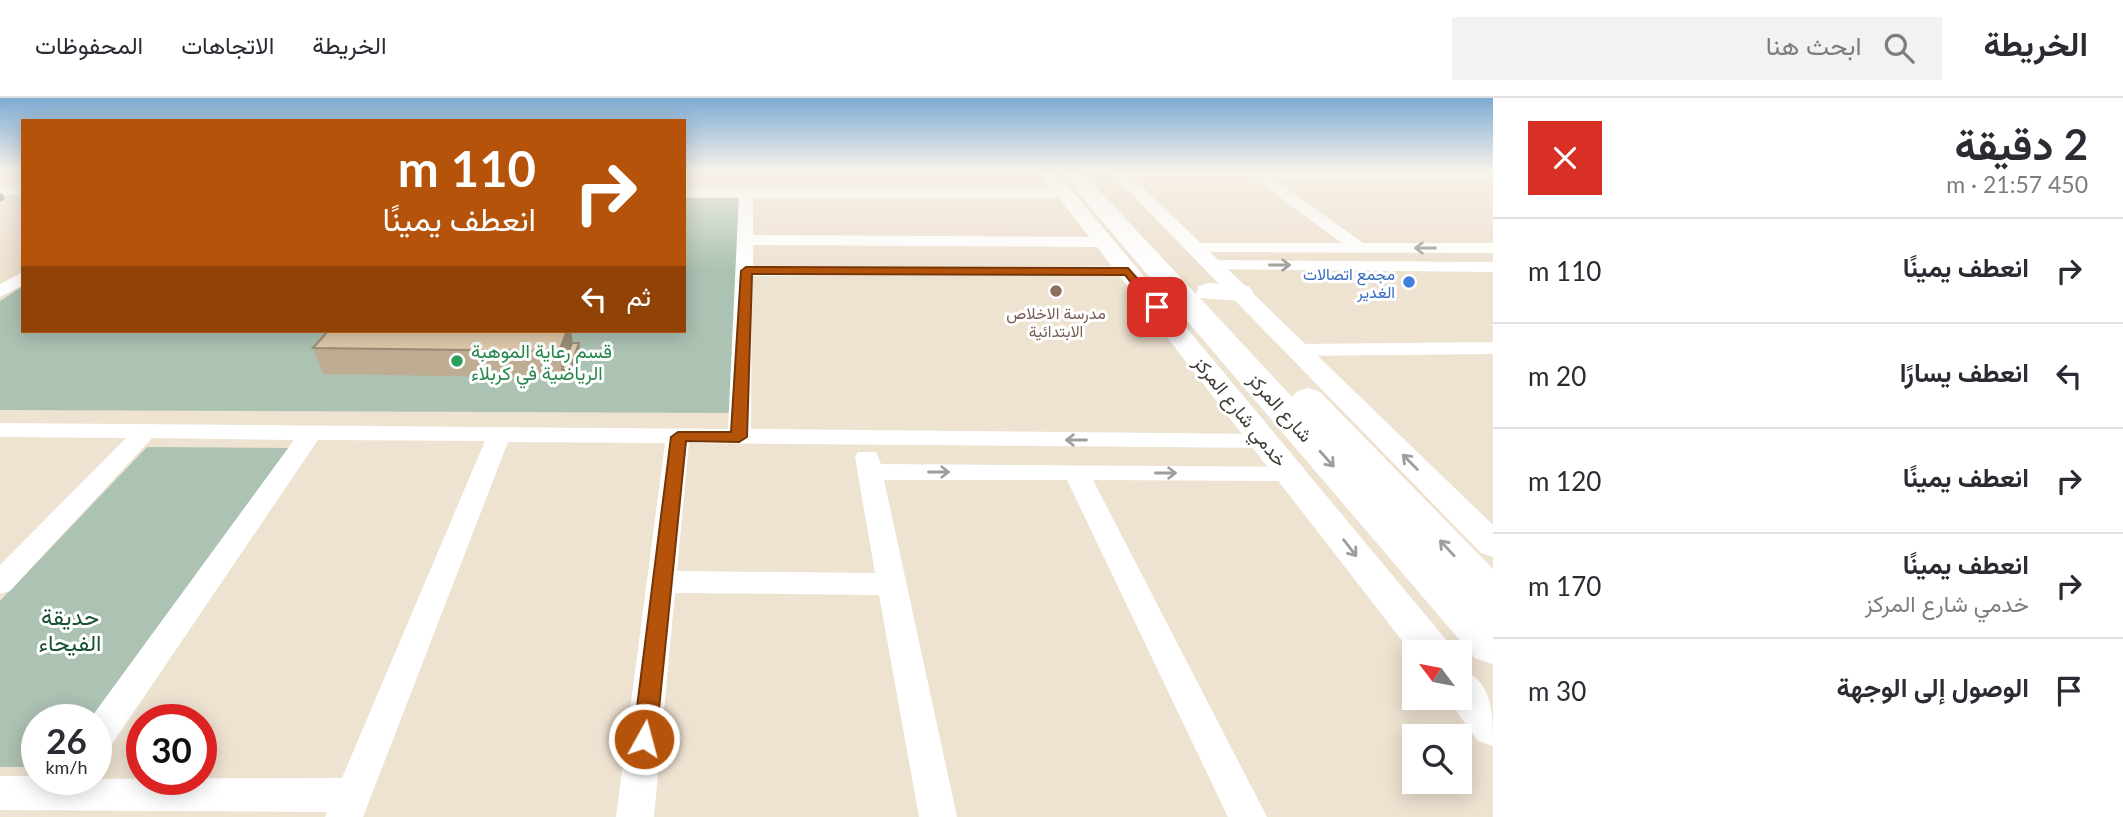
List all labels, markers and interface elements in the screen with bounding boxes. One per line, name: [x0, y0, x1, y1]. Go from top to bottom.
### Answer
search box: [1452, 17, 1942, 80]
text: الخريطة: [1984, 23, 2088, 63]
text: ابحث هنا: [1766, 29, 1862, 61]
icon: search: [1880, 29, 1918, 67]
text: المحفوظات: [35, 30, 143, 59]
text: الاتجاهات: [181, 30, 274, 59]
text: الخريطة: [312, 30, 387, 59]
text: 2 دقيقة: [1954, 119, 2088, 169]
button: close: [1528, 121, 1602, 195]
text: 110 m: [398, 139, 536, 197]
icon: right: [560, 147, 651, 238]
text: 450 m · 21:57: [1946, 170, 2088, 198]
text: انعطف يمينًا: [383, 199, 536, 238]
one-way arrow: [1414, 241, 1437, 255]
text: انعطف يمينًا: [1903, 251, 2029, 283]
icon: right: [2050, 252, 2088, 290]
text: 110 m: [1528, 255, 1601, 287]
one-way arrow: [1268, 258, 1291, 272]
place label: مجمع اتصالات الغدير: [1303, 264, 1395, 303]
marker: مجمع اتصالات الغدير: [1401, 274, 1417, 290]
pin: [1127, 277, 1187, 337]
icon: left: [575, 280, 613, 318]
text: ثم: [627, 280, 651, 312]
marker: مدرسة الاخلاص الابتدائية: [1048, 283, 1064, 299]
icon: arrive: [1138, 288, 1176, 326]
place label: مدرسة الاخلاص الابتدائية: [1006, 303, 1106, 341]
place label: قسم رعاية الموهبة الرياضية في كربلاء: [471, 339, 612, 389]
street label: خدمي شارع المركز: [1185, 350, 1293, 474]
marker: قسم رعاية الموهبة الرياضية في كربلاء: [449, 353, 465, 369]
text: انعطف يسارًا: [1900, 356, 2029, 388]
icon: left: [2050, 357, 2088, 395]
text: 20 m: [1528, 360, 1586, 392]
street label: شارع المركز: [1242, 367, 1318, 448]
one-way arrow: [1064, 433, 1087, 447]
one-way arrow: [1319, 450, 1335, 468]
one-way arrow: [1402, 454, 1419, 471]
text: انعطف يمينًا: [1903, 461, 2029, 493]
icon: right: [2050, 462, 2088, 500]
one-way arrow: [927, 465, 950, 479]
text: 120 m: [1528, 465, 1601, 497]
one-way arrow: [1154, 466, 1177, 480]
one-way arrow: [1343, 538, 1358, 557]
one-way arrow: [1438, 540, 1455, 557]
text: انعطف يمينًا: [1903, 548, 2029, 580]
icon: right: [2050, 567, 2088, 605]
text: 170 m: [1528, 570, 1601, 602]
text: خدمي شارع المركز: [1865, 589, 2029, 617]
park label: حديقة الفيحاء: [39, 602, 101, 656]
north arrow: [1402, 640, 1472, 710]
map controls: [1402, 640, 1472, 794]
text: الوصول إلى الوجهة: [1837, 671, 2029, 703]
icon: arrive: [2050, 672, 2088, 710]
text: 30 m: [1528, 675, 1586, 707]
position arrow: [607, 702, 681, 776]
speed limit sign: 30: [126, 704, 217, 795]
text: 26: [46, 719, 87, 761]
button: search: [1402, 724, 1472, 794]
text: km/h: [45, 756, 88, 778]

